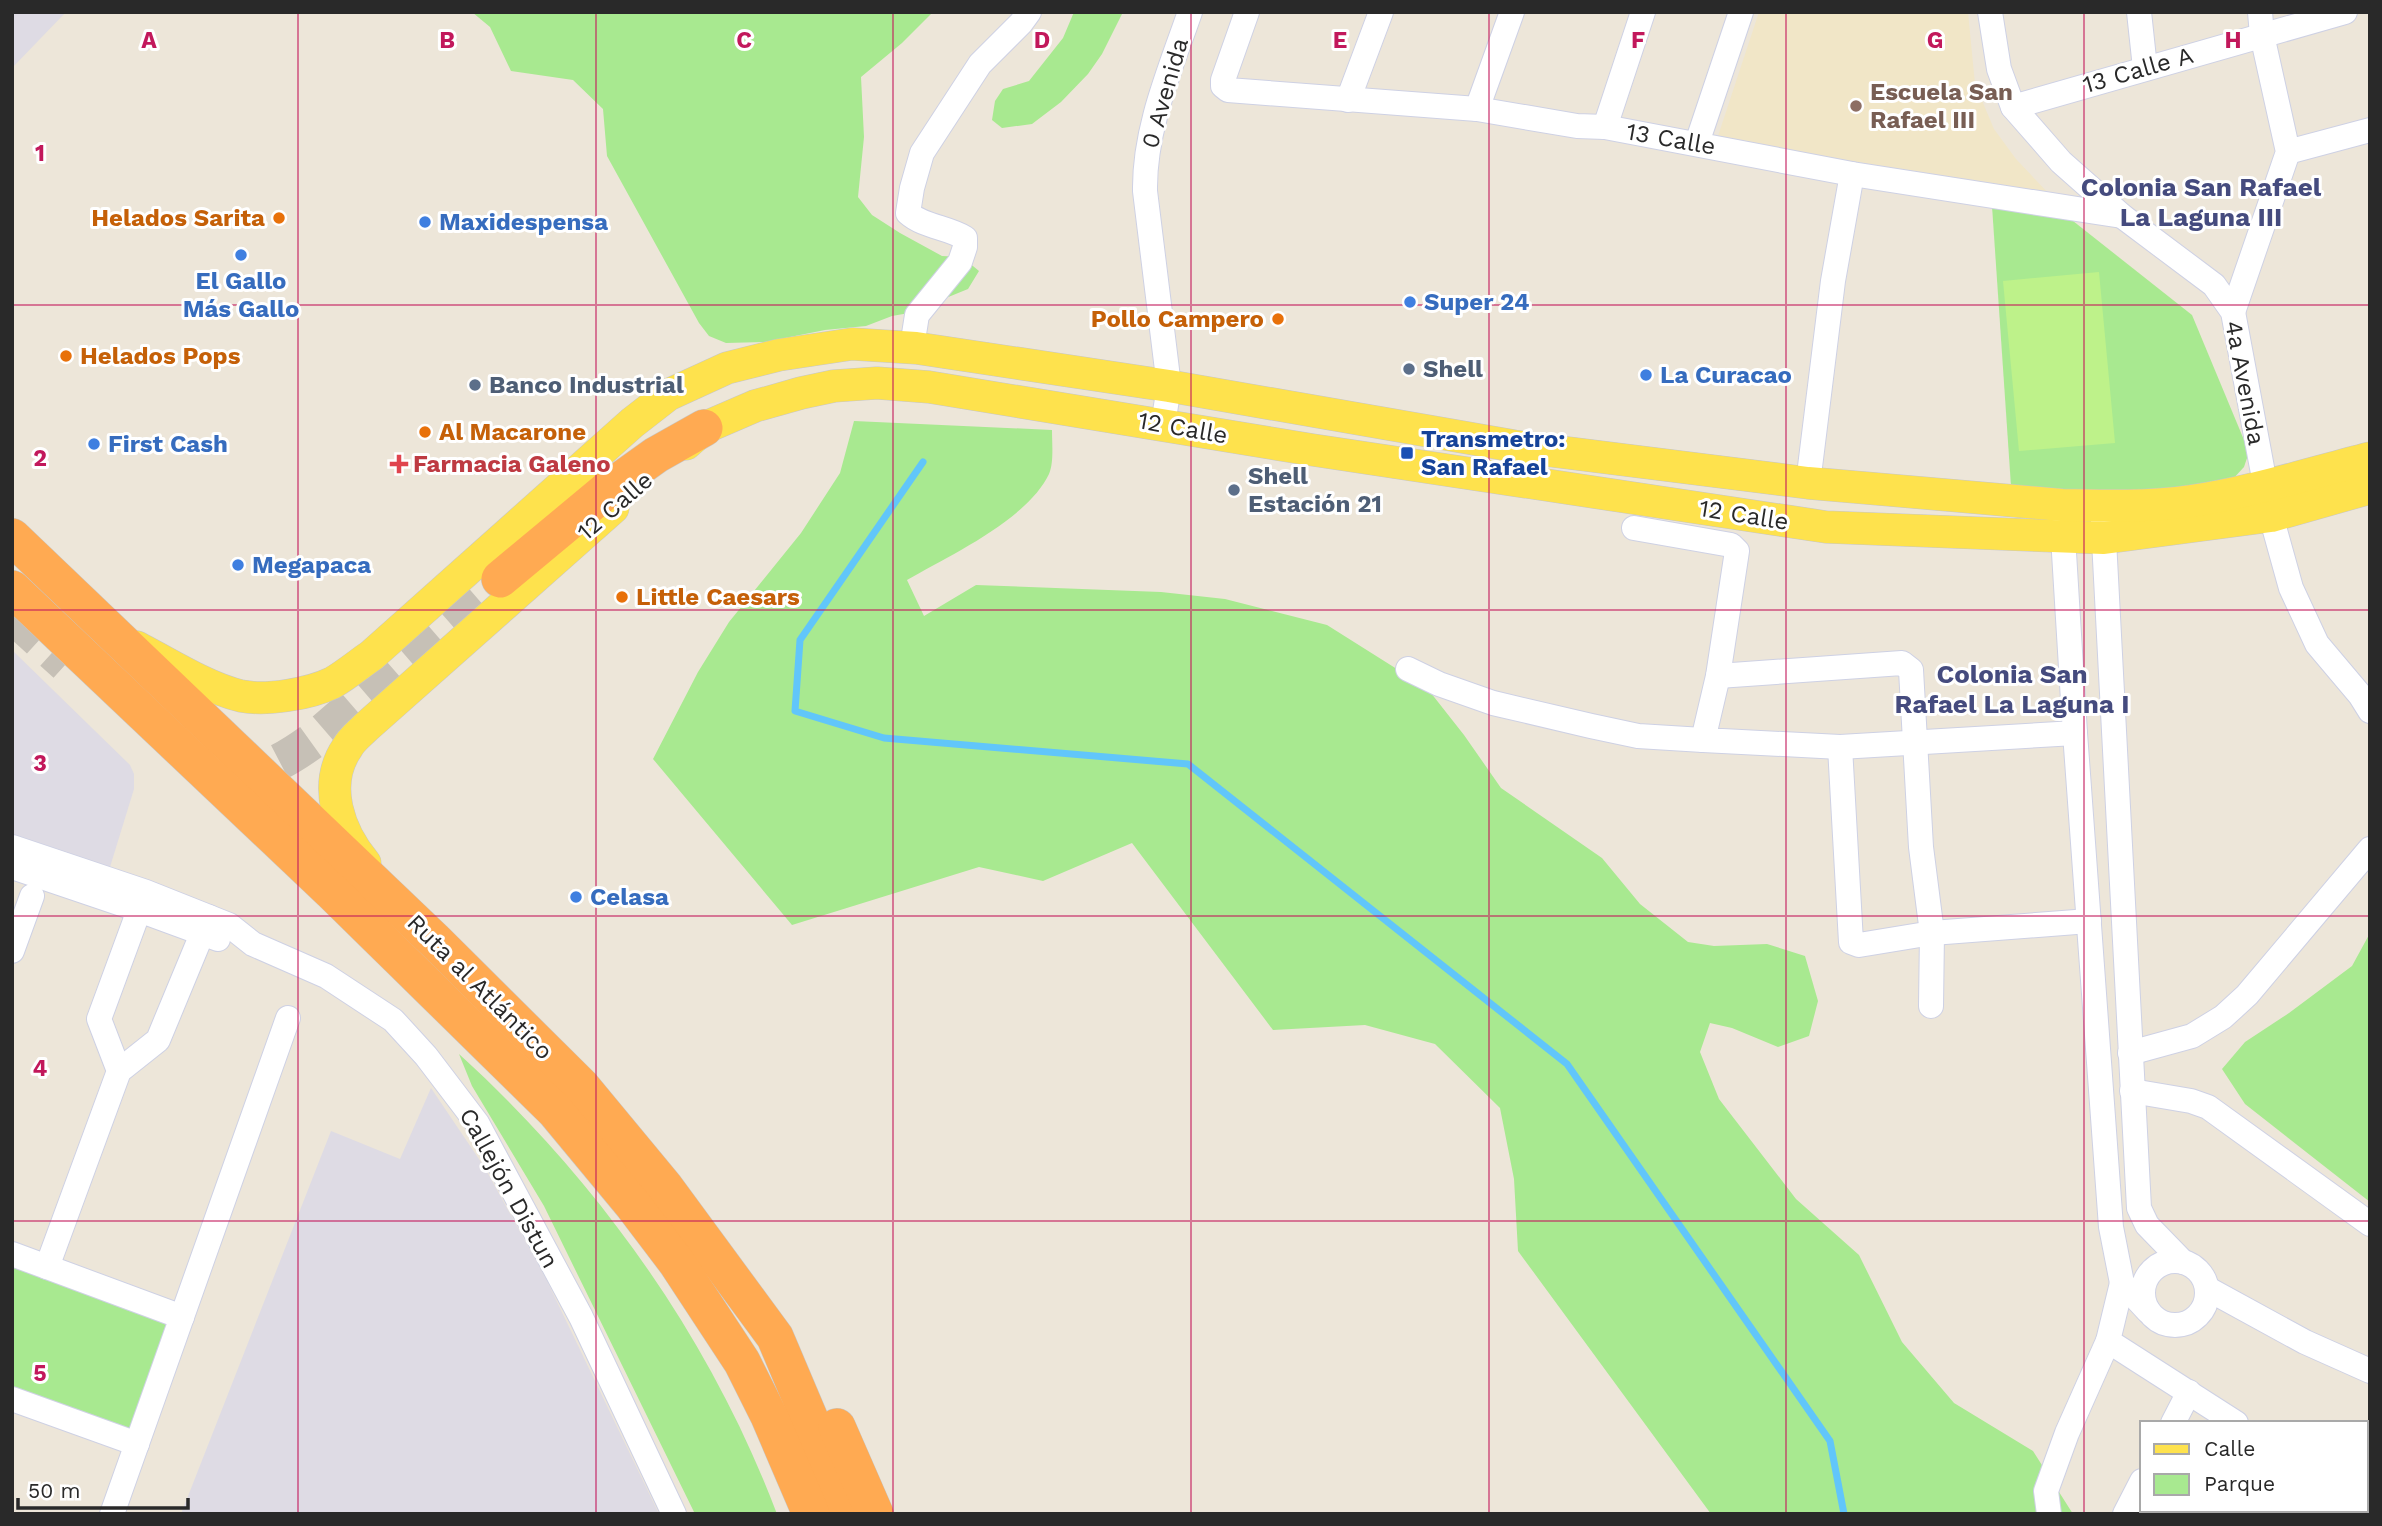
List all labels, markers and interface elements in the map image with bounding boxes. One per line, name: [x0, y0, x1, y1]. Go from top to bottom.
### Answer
text: A: [141, 27, 157, 54]
text: B: [439, 27, 455, 54]
text: C: [736, 27, 752, 54]
text: D: [1034, 27, 1050, 54]
text: E: [1333, 27, 1347, 54]
text: F: [1631, 27, 1645, 54]
text: G: [1927, 27, 1943, 54]
text: H: [2224, 27, 2242, 54]
street label: 0 Avenida: [1136, 35, 1194, 151]
street label: 13 Calle A: [2080, 41, 2196, 99]
place label: Escuela San Rafael III: [1870, 78, 2013, 134]
marker: Escuela San Rafael III: [1848, 98, 1864, 114]
street label: 13 Calle: [1624, 117, 1718, 161]
text: 1: [35, 140, 45, 167]
district label: Colonia San Rafael La Laguna III: [2081, 172, 2322, 232]
place label: Helados Sarita: [91, 204, 265, 232]
place label: Maxidespensa: [439, 208, 608, 236]
marker: Helados Sarita: [271, 210, 287, 226]
marker: Maxidespensa: [417, 214, 433, 230]
marker: El Gallo Más Gallo: [233, 247, 249, 263]
place label: El Gallo Más Gallo: [183, 267, 299, 323]
place label: Super 24: [1424, 288, 1530, 316]
marker: Super 24: [1402, 294, 1418, 310]
place label: Pollo Campero: [1091, 305, 1264, 333]
marker: Pollo Campero: [1270, 311, 1286, 327]
street label: 4a Avenida: [2219, 318, 2271, 448]
place label: Helados Pops: [80, 342, 241, 370]
marker: Helados Pops: [58, 348, 74, 364]
place label: Shell: [1423, 355, 1483, 383]
marker: Shell: [1401, 361, 1417, 377]
place label: La Curacao: [1660, 361, 1792, 389]
marker: La Curacao: [1638, 367, 1654, 383]
place label: Banco Industrial: [489, 371, 684, 399]
marker: Banco Industrial: [467, 377, 483, 393]
street label: 12 Calle: [1136, 406, 1230, 450]
place label: Al Macarone: [439, 418, 586, 446]
marker: Al Macarone: [417, 424, 433, 440]
place label: Transmetro: San Rafael: [1421, 425, 1566, 481]
place label: First Cash: [108, 430, 228, 458]
marker: First Cash: [86, 436, 102, 452]
text: 2: [33, 445, 47, 472]
marker: Transmetro: San Rafael: [1399, 445, 1415, 461]
place label: Farmacia Galeno: [413, 450, 611, 478]
marker: Farmacia Galeno: [391, 456, 407, 472]
place label: Shell Estación 21: [1248, 462, 1382, 518]
street label: 12 Calle: [572, 466, 658, 546]
marker: Shell Estación 21: [1226, 482, 1242, 498]
street label: 12 Calle: [1697, 494, 1791, 536]
place label: Megapaca: [252, 551, 371, 579]
marker: Megapaca: [230, 557, 246, 573]
place label: Little Caesars: [636, 583, 800, 611]
marker: Little Caesars: [614, 589, 630, 605]
district label: Colonia San Rafael La Laguna I: [1894, 659, 2130, 719]
text: 3: [33, 750, 47, 777]
place label: Celasa: [590, 883, 669, 911]
marker: Celasa: [568, 889, 584, 905]
street label: Ruta al Atlántico: [401, 908, 559, 1066]
text: 4: [33, 1055, 48, 1082]
street label: Callejón Distun: [454, 1103, 564, 1273]
text: 5: [33, 1360, 47, 1387]
legend: [2140, 1421, 2368, 1512]
text: Calle: [2204, 1436, 2255, 1461]
scale bar: [18, 1466, 187, 1510]
text: Parque: [2204, 1471, 2275, 1496]
text: 50 m: [28, 1478, 80, 1503]

